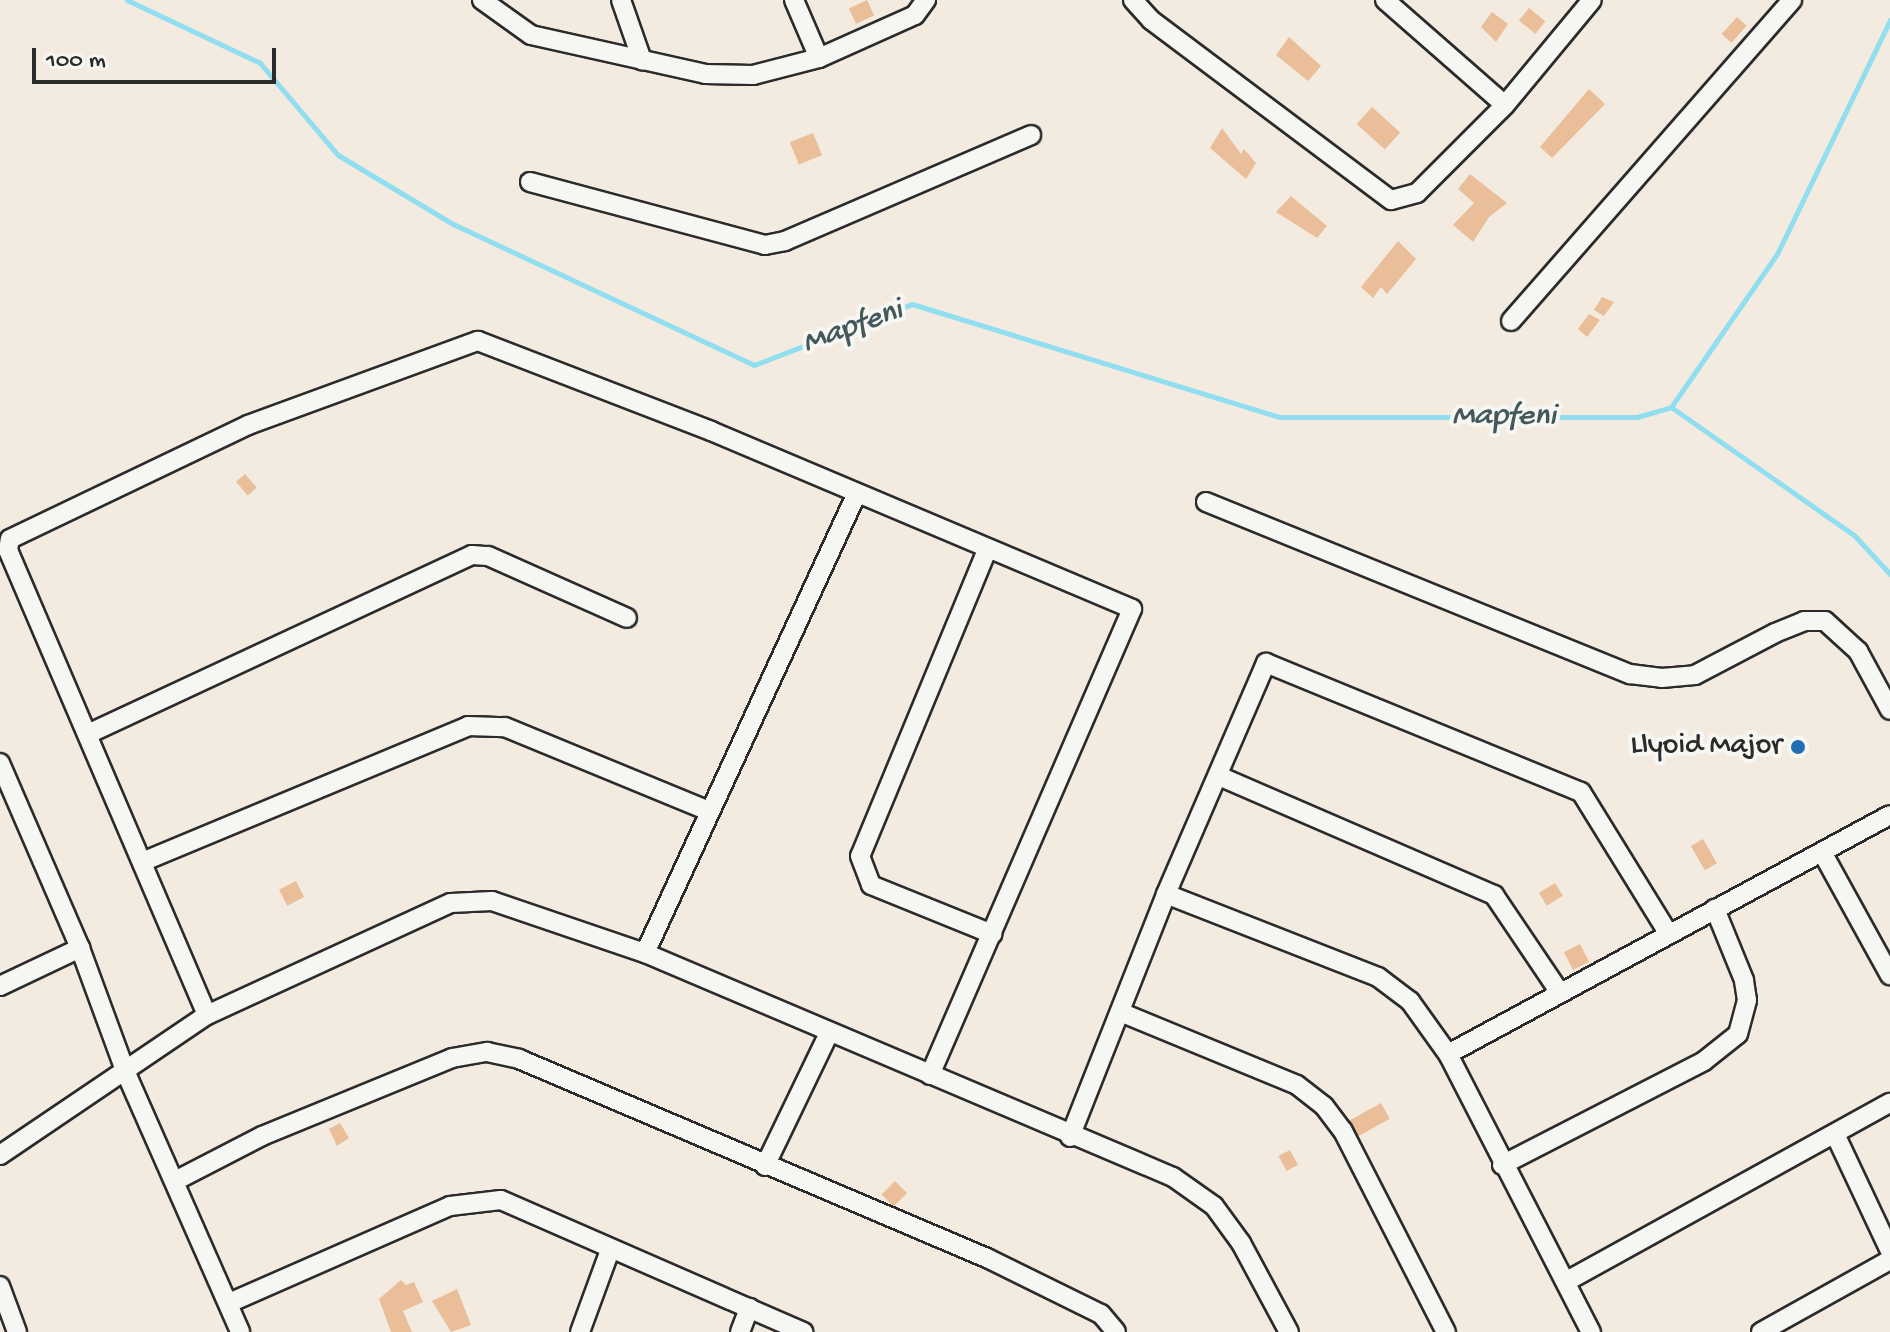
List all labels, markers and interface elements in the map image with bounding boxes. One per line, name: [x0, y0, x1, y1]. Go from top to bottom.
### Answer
scale bar: [36, 32, 280, 82]
text: 100 m: [46, 47, 106, 76]
water label: Mapfeni: [797, 292, 909, 364]
water label: Mapfeni: [1452, 398, 1556, 436]
place label: Llyoid Major: [1630, 729, 1782, 765]
marker: Llyoid Major: [1789, 738, 1807, 756]

